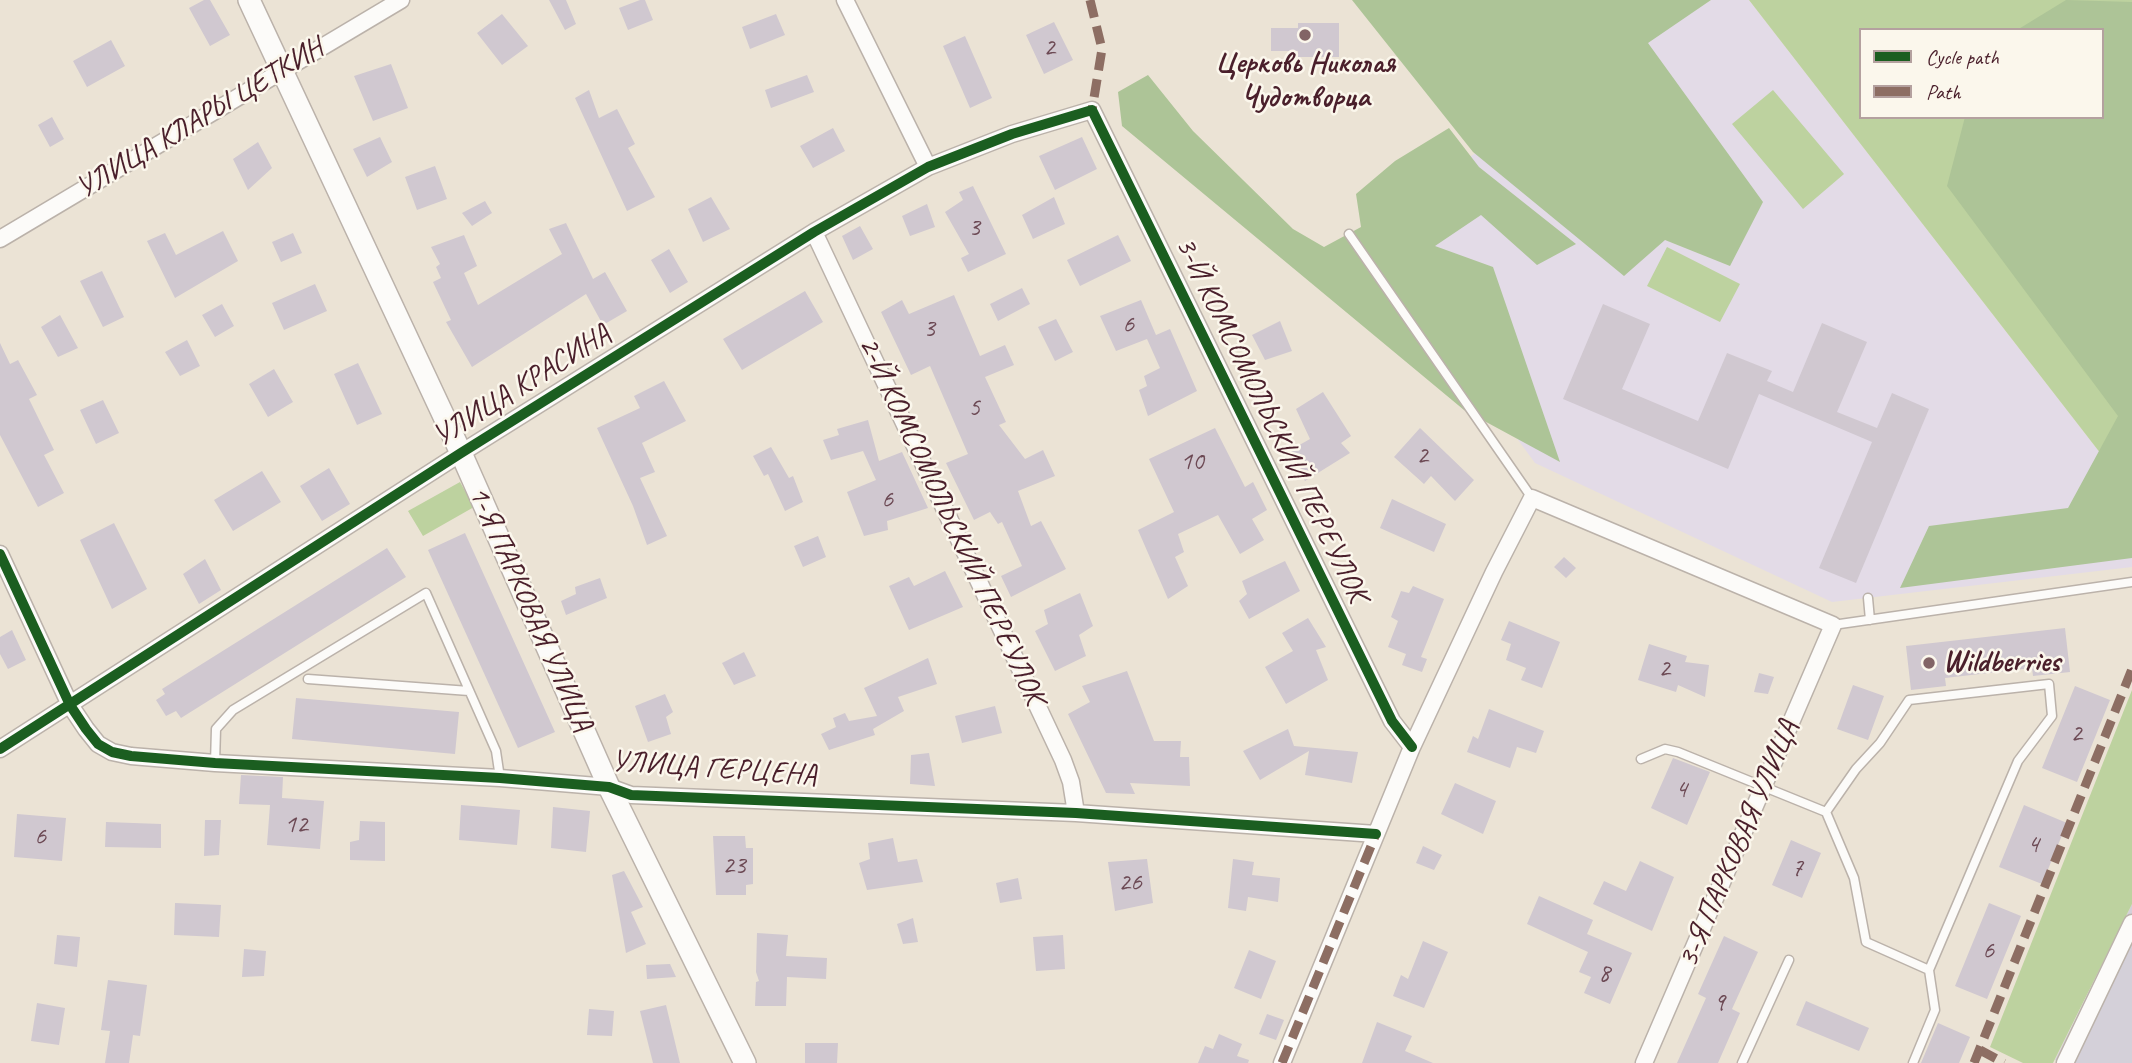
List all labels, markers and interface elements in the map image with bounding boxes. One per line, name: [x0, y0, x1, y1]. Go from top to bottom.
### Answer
marker: Церковь Николая Чудотворца: [1297, 27, 1313, 43]
legend: [1859, 28, 2104, 119]
street label: УЛИЦА КЛАРЫ ЦЕТКИН: [70, 31, 330, 207]
house number: 2: [1043, 32, 1055, 64]
text: Cycle path: [1926, 44, 1999, 70]
place label: Церковь Николая Чудотворца: [1215, 46, 1395, 116]
text: Path: [1926, 79, 1961, 105]
house number: 3: [968, 212, 980, 244]
street label: 3-Й КОМСОМОЛЬСКИЙ ПЕРЕУЛОК: [1167, 232, 1375, 608]
house number: 6: [1122, 309, 1134, 341]
house number: 3: [923, 313, 935, 345]
street label: УЛИЦА КРАСИНА: [426, 317, 618, 455]
street label: 2-Й КОМСОМОЛЬСКИЙ ПЕРЕУЛОК: [850, 331, 1052, 711]
house number: 5: [968, 392, 980, 424]
house number: 2: [1416, 440, 1428, 472]
house number: 10: [1180, 446, 1204, 478]
street label: 1-Я ПАРКОВАЯ УЛИЦА: [460, 481, 600, 737]
house number: 6: [881, 484, 893, 516]
place label: Wildberries: [1943, 645, 2060, 681]
house number: 2: [1658, 653, 1670, 685]
marker: Wildberries: [1921, 655, 1937, 671]
street label: 3-Я ПАРКОВАЯ УЛИЦА: [1671, 715, 1807, 973]
house number: 2: [2070, 718, 2082, 750]
street label: УЛИЦА ГЕРЦЕНА: [610, 744, 818, 794]
house number: 4: [1675, 774, 1687, 806]
house number: 12: [284, 809, 308, 841]
house number: 6: [34, 821, 46, 853]
house number: 4: [2027, 829, 2039, 861]
house number: 23: [722, 850, 746, 882]
house number: 7: [1791, 853, 1803, 885]
house number: 26: [1118, 867, 1142, 899]
house number: 6: [1982, 935, 1994, 967]
house number: 8: [1598, 958, 1610, 990]
house number: 9: [1713, 987, 1725, 1019]

